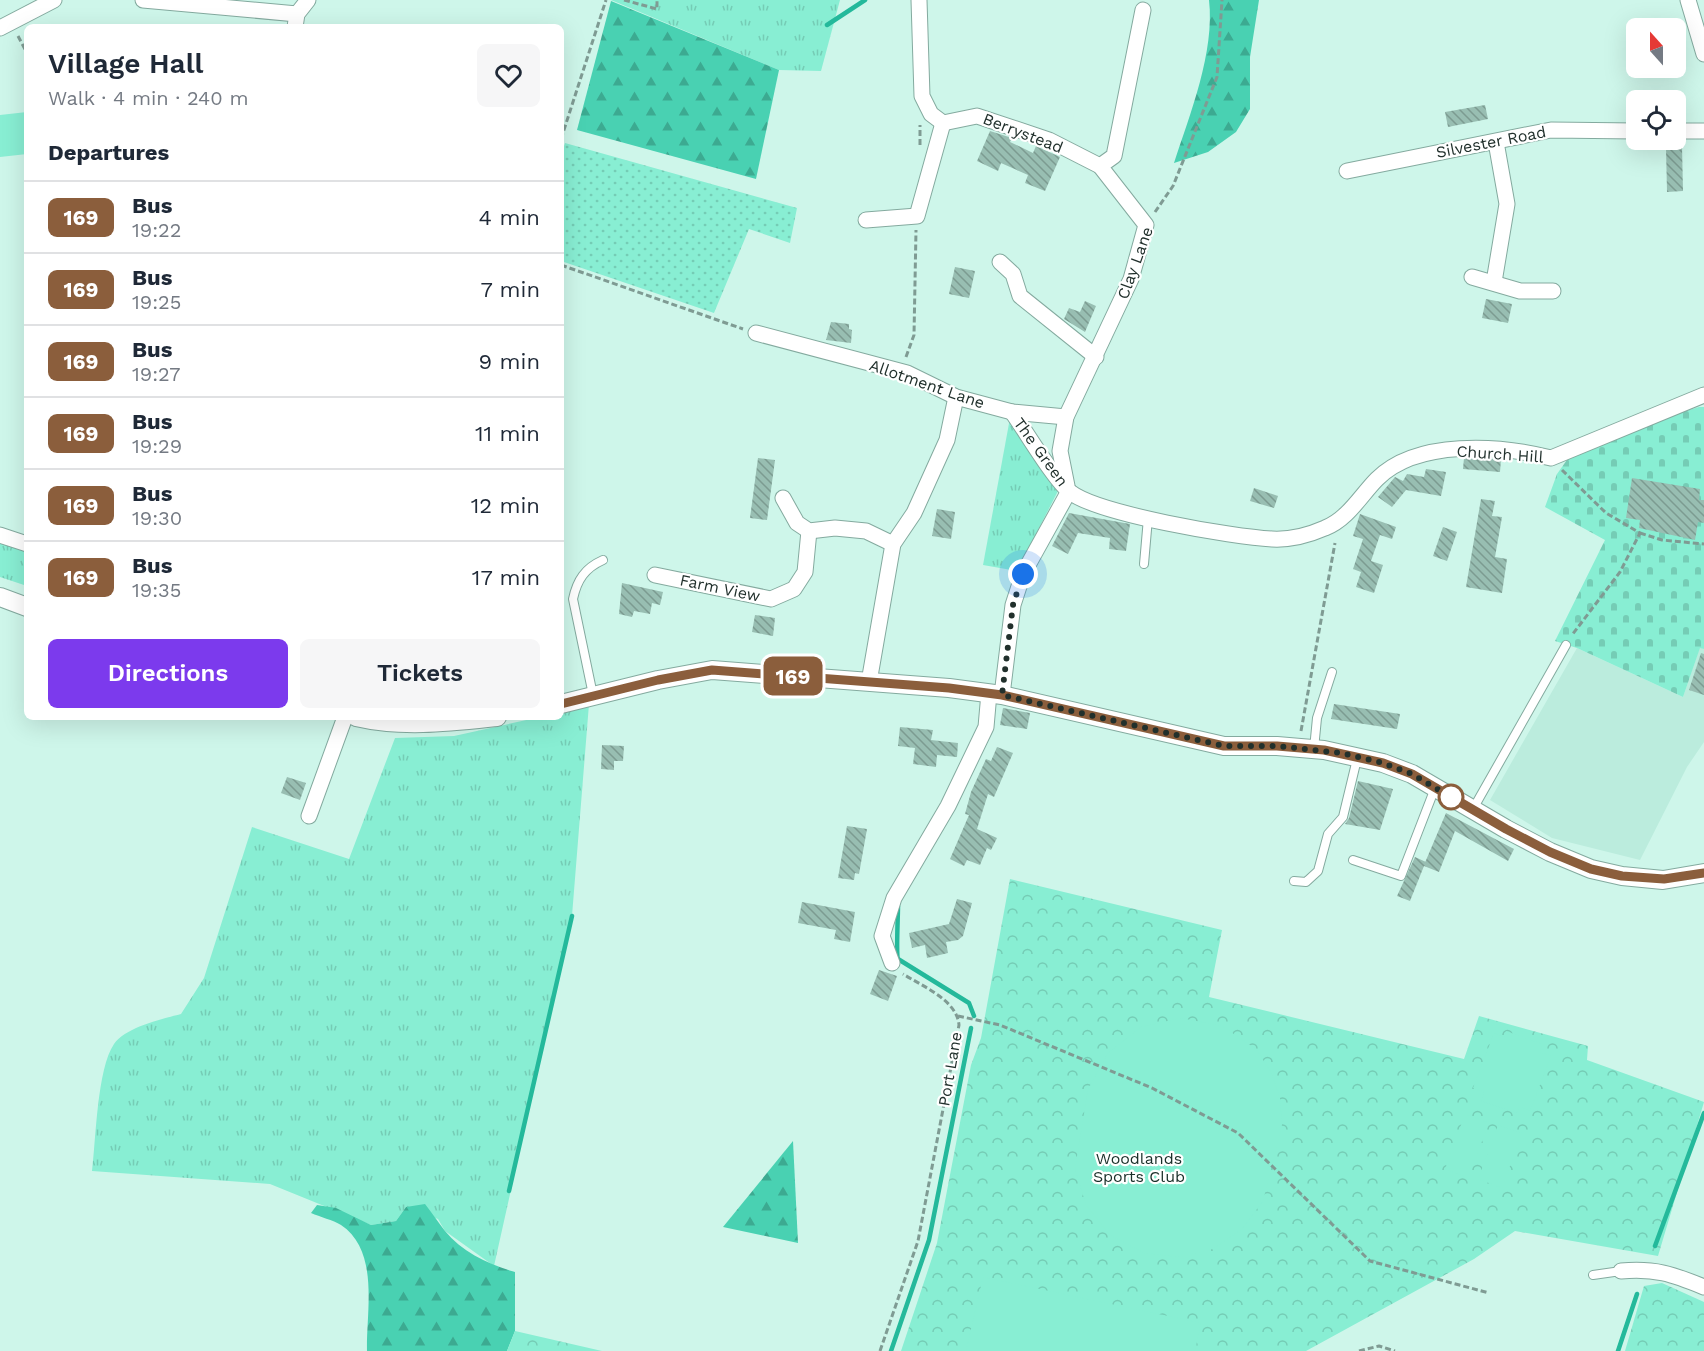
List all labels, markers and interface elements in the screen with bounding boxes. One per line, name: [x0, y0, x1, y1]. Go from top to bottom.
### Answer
north arrow: [1626, 18, 1686, 78]
map controls: [1626, 18, 1686, 150]
button: heart: [477, 44, 540, 107]
text: Village Hall: [48, 47, 204, 80]
text: Walk · 4 min · 240 m: [48, 86, 248, 110]
button: locate: [1626, 90, 1686, 150]
street label: Berrystead: [980, 109, 1066, 157]
street label: Silvester Road: [1434, 122, 1548, 162]
text: Departures: [48, 140, 169, 165]
text: Bus: [132, 193, 172, 218]
text: 169: [64, 205, 98, 230]
text: 4 min: [479, 205, 540, 230]
text: 19:22: [132, 218, 181, 242]
street label: Clay Lane: [1113, 224, 1157, 302]
text: Bus: [132, 265, 172, 290]
text: 169: [64, 277, 98, 302]
text: 7 min: [480, 277, 540, 302]
text: 19:25: [132, 290, 181, 314]
text: Bus: [132, 337, 172, 362]
text: 169: [64, 349, 98, 374]
text: 9 min: [478, 349, 540, 374]
street label: Allotment Lane: [867, 355, 987, 413]
text: 19:27: [132, 362, 181, 386]
text: Bus: [132, 409, 172, 434]
street label: The Green: [1010, 414, 1072, 490]
text: 169: [64, 421, 98, 446]
text: 11 min: [475, 421, 540, 446]
text: 19:29: [132, 434, 182, 458]
street label: Church Hill: [1456, 441, 1544, 467]
text: Bus: [132, 481, 172, 506]
text: 169: [64, 493, 98, 518]
text: 12 min: [471, 493, 540, 518]
text: 19:30: [132, 506, 182, 530]
text: Bus: [132, 553, 172, 578]
your location: [1008, 559, 1038, 589]
text: 169: [64, 565, 98, 590]
text: 17 min: [472, 565, 540, 590]
street label: Farm View: [678, 570, 762, 606]
text: 19:35: [132, 578, 181, 602]
button: Directions: [48, 639, 288, 708]
button: Tickets: [300, 639, 540, 708]
line badge: 169: [758, 656, 828, 696]
text: 169: [776, 664, 810, 689]
unlabelled marker: [1438, 784, 1464, 810]
street label: Port Lane: [934, 1030, 966, 1108]
park label: Woodlands Sports Club: [1093, 1149, 1185, 1186]

